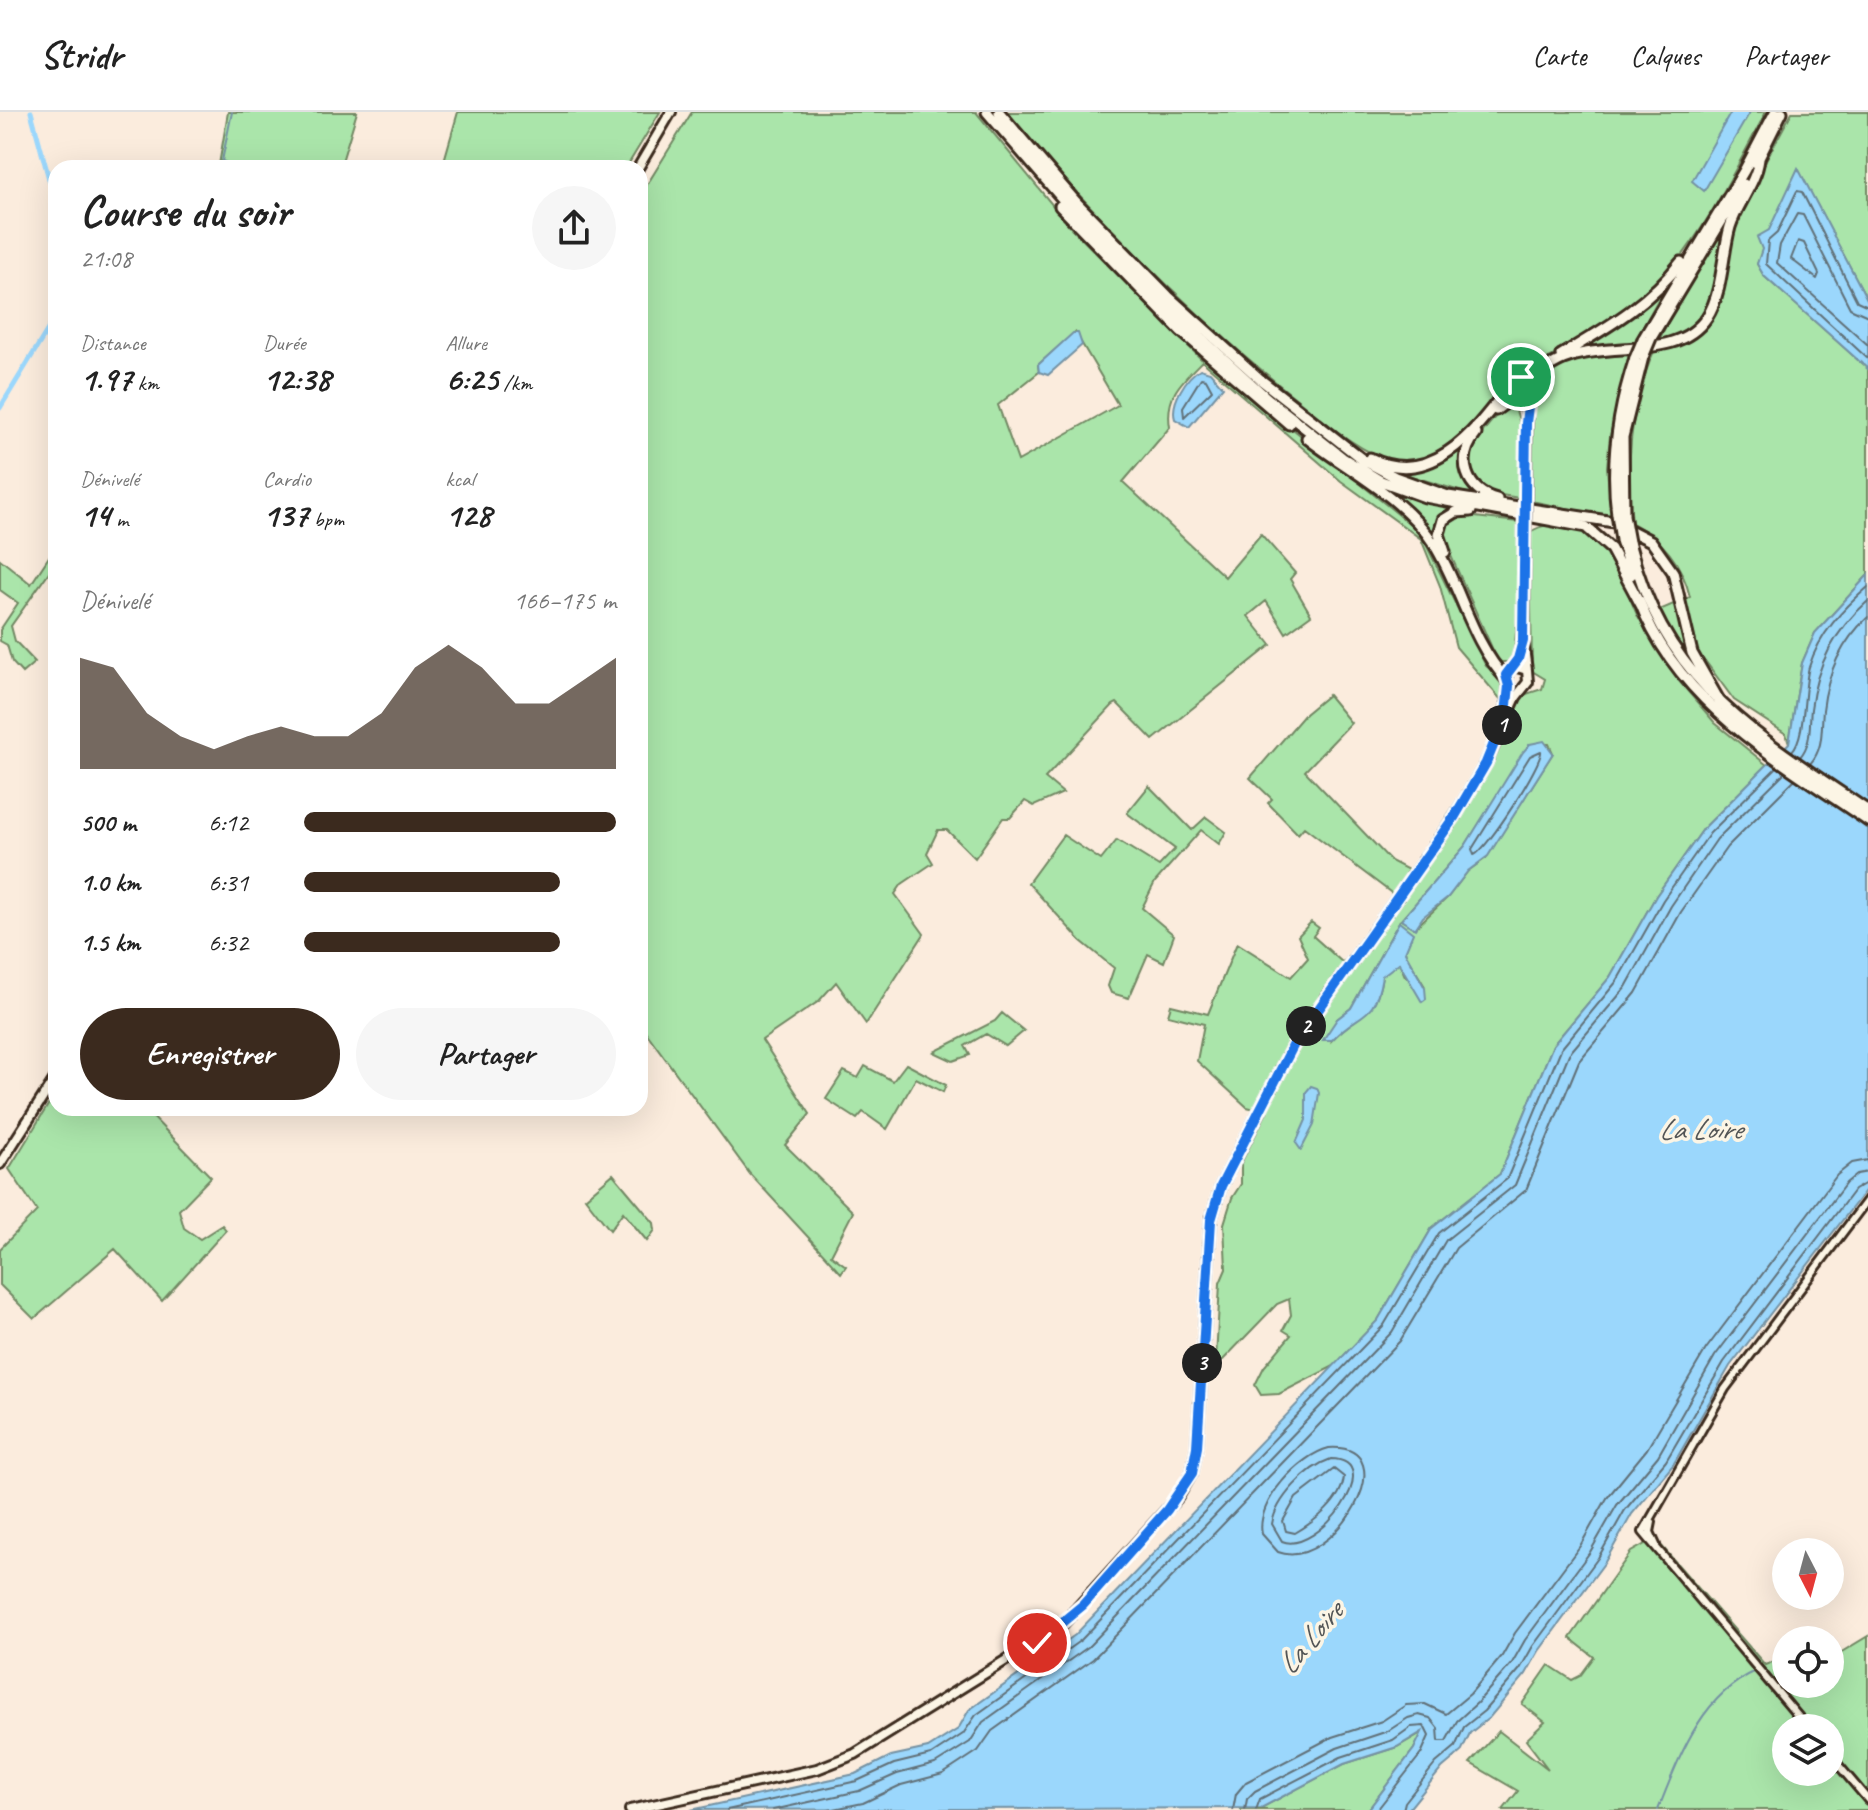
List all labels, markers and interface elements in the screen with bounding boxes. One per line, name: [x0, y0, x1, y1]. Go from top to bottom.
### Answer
text: Stridr: [40, 32, 122, 79]
text: Carte: [1533, 38, 1586, 73]
text: Calques: [1630, 38, 1700, 73]
text: Partager: [1744, 38, 1828, 73]
text: Course du soir: [80, 184, 290, 239]
button: share: [532, 186, 616, 270]
text: 21:08: [80, 242, 132, 275]
text: Distance: [80, 329, 146, 357]
text: Durée: [263, 329, 306, 357]
text: Allure: [445, 329, 487, 357]
pin: [1487, 343, 1555, 411]
icon: arrive: [1499, 355, 1543, 399]
text: 1.97: [80, 357, 132, 400]
text: 12:38: [263, 357, 331, 400]
text: 6:25: [445, 357, 498, 400]
text: km: [132, 369, 159, 397]
text: /km: [498, 369, 532, 397]
text: Dénivelé: [80, 465, 139, 493]
text: Cardio: [263, 465, 311, 493]
text: kcal: [445, 465, 474, 493]
text: 14: [80, 493, 111, 536]
text: 137: [263, 493, 308, 536]
text: 128: [445, 493, 491, 536]
text: m: [111, 505, 128, 533]
text: bpm: [308, 505, 344, 533]
text: Dénivelé: [80, 584, 150, 617]
text: 166–175 m: [513, 584, 616, 617]
pin: 1: [1482, 705, 1522, 745]
text: 1: [1497, 711, 1507, 739]
text: 500 m: [80, 806, 136, 839]
text: 6:12: [208, 806, 248, 839]
text: 1.0 km: [80, 866, 140, 899]
text: 6:31: [208, 866, 248, 899]
text: 1.5 km: [80, 926, 140, 959]
text: 6:32: [208, 926, 248, 959]
pin: 2: [1286, 1006, 1326, 1046]
button: Enregistrer: [80, 1008, 340, 1100]
button: Partager: [356, 1008, 616, 1100]
text: 2: [1301, 1012, 1311, 1040]
water label: La Loire: [1659, 1110, 1746, 1148]
pin: 3: [1182, 1343, 1222, 1383]
text: 3: [1197, 1349, 1207, 1377]
north arrow: [1772, 1538, 1844, 1610]
map controls: [1772, 1538, 1844, 1786]
water label: La Loire: [1269, 1591, 1354, 1682]
pin: [1003, 1609, 1071, 1677]
icon: check: [1015, 1621, 1059, 1665]
button: locate: [1772, 1626, 1844, 1698]
button: layers: [1772, 1714, 1844, 1786]

